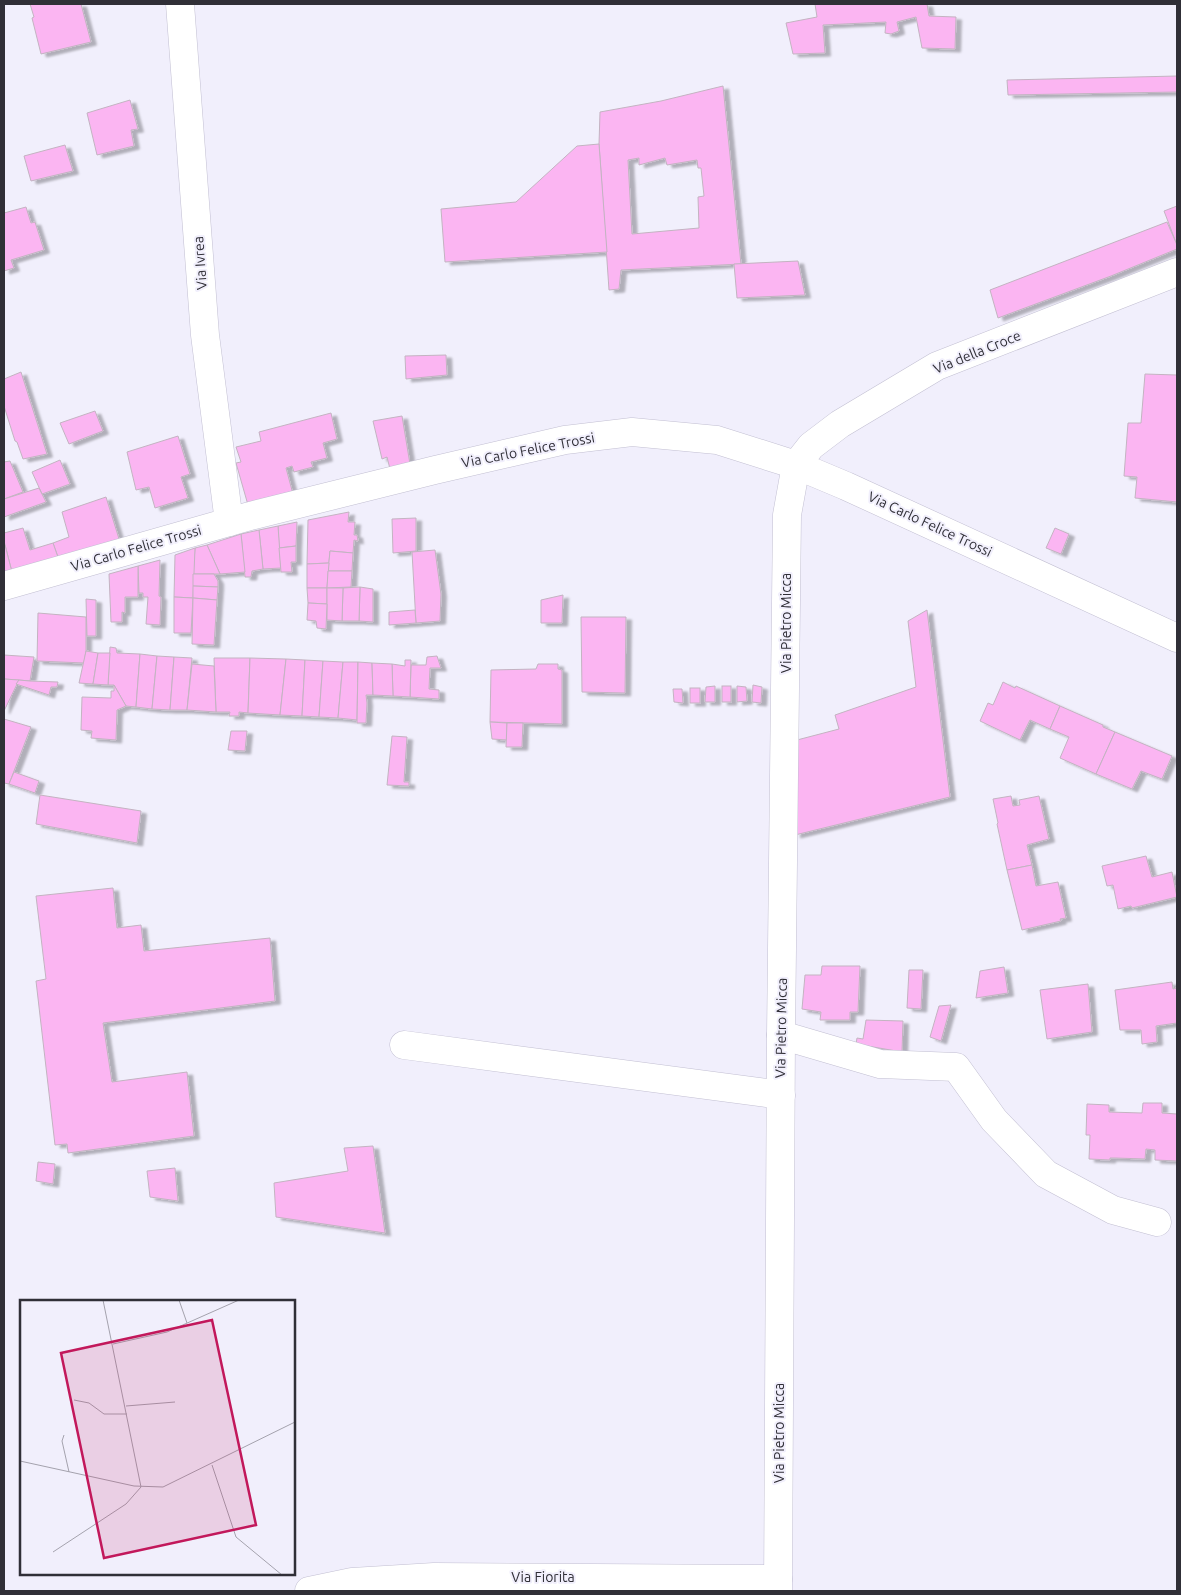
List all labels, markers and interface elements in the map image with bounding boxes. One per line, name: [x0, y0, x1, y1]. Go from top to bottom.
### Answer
street label: Via Ivrea: [190, 236, 210, 290]
street label: Via della Croce: [931, 327, 1023, 377]
street label: Via Carlo Felice Trossi: [460, 429, 596, 471]
street label: Via Carlo Felice Trossi: [865, 488, 995, 560]
street label: Via Carlo Felice Trossi: [69, 522, 203, 574]
street label: Via Pietro Micca: [778, 573, 794, 673]
street label: Via Pietro Micca: [772, 978, 790, 1078]
inset map: [20, 1300, 295, 1575]
street label: Via Pietro Micca: [771, 1383, 787, 1483]
street label: Via Fiorita: [511, 1569, 575, 1585]

